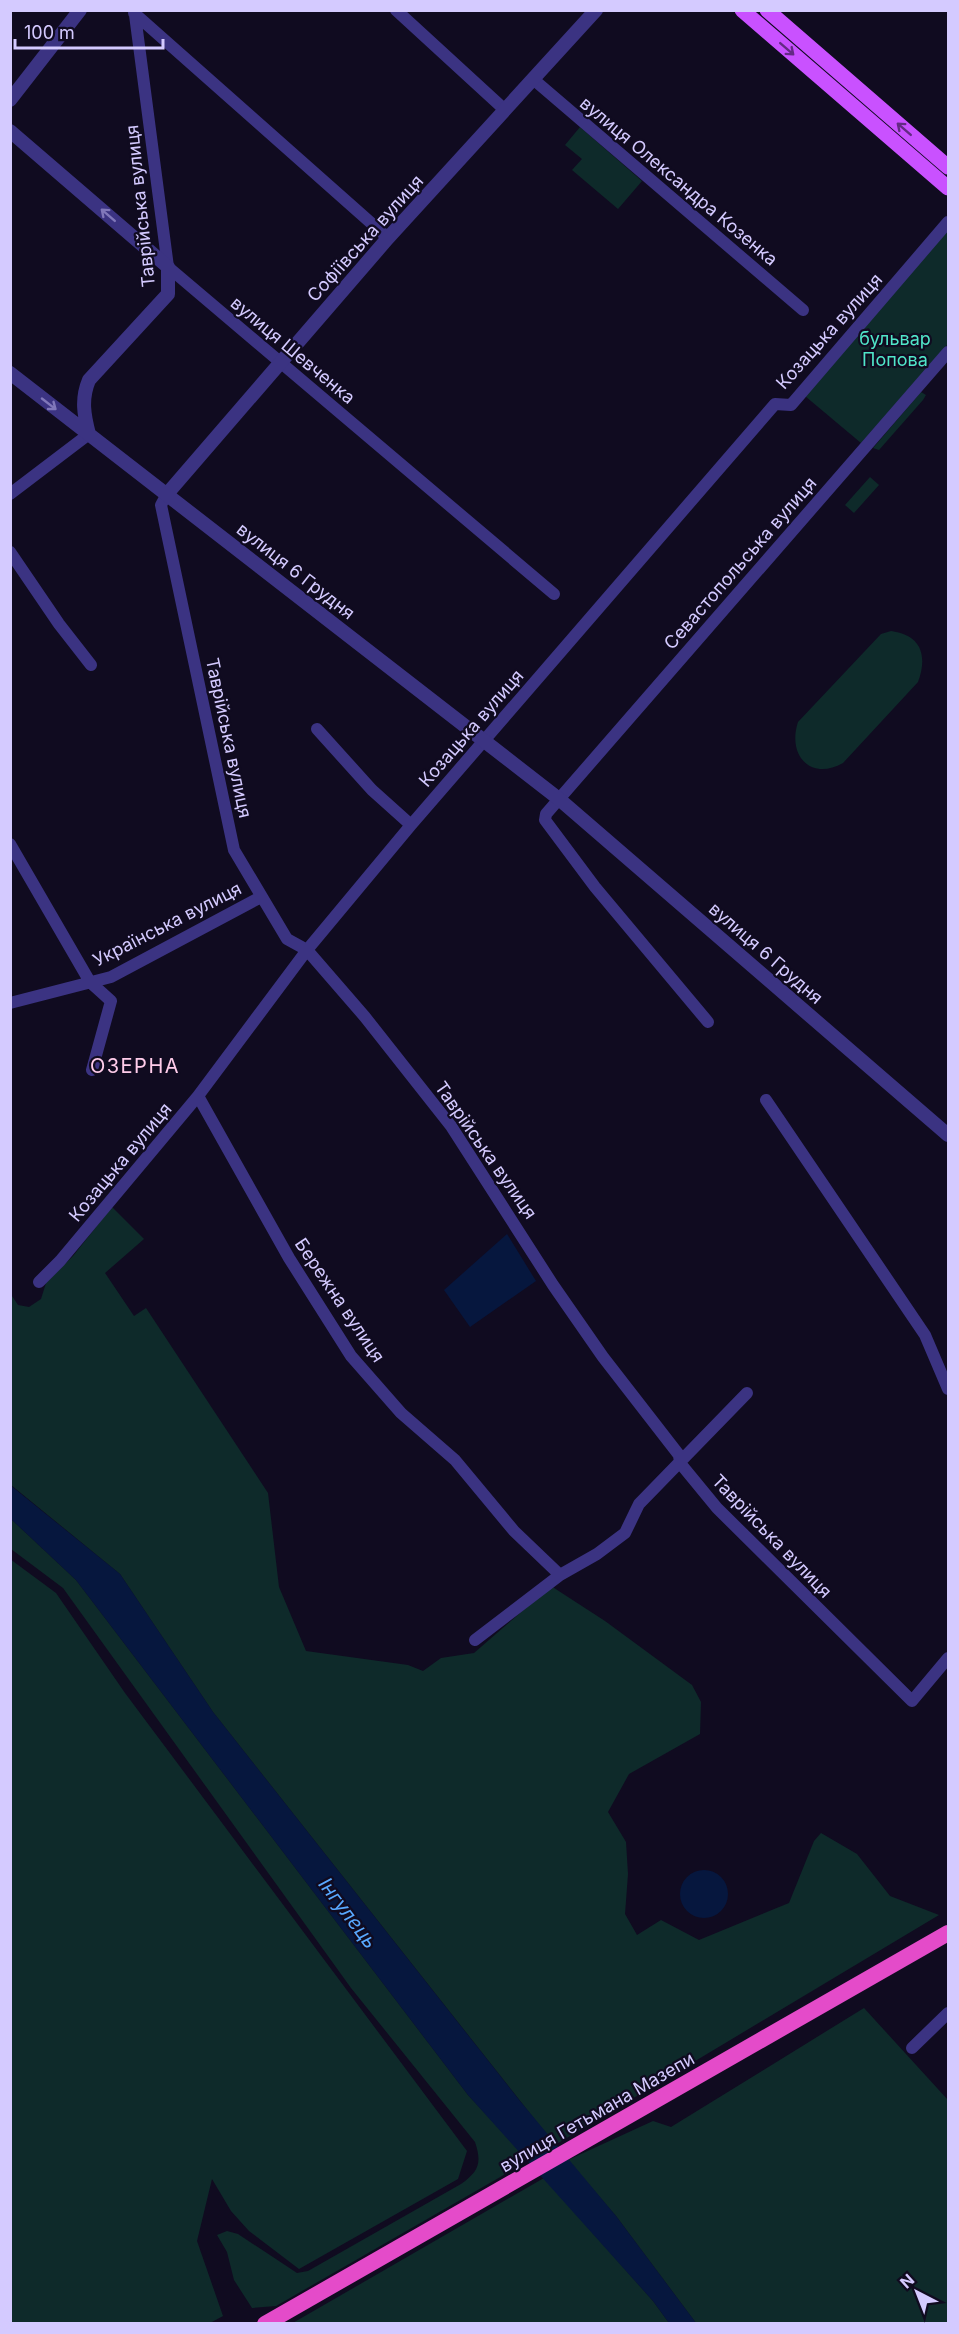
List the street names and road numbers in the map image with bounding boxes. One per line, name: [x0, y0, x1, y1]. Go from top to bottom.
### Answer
street label: вулиця Олександра Козенка: [576, 92, 782, 270]
street label: Таврійська вулиця: [121, 124, 159, 288]
street label: Софіївська вулиця: [303, 170, 427, 306]
street label: Козацька вулиця: [772, 269, 886, 393]
street label: вулиця Шевченка: [227, 292, 359, 408]
street label: Севастопольська вулиця: [659, 473, 821, 653]
street label: вулиця 6 Грудня: [233, 518, 359, 624]
street label: Таврійська вулиця: [202, 656, 256, 820]
street label: Козацька вулиця: [414, 665, 528, 791]
street label: Українська вулиця: [89, 877, 245, 971]
street label: вулиця 6 Грудня: [705, 898, 827, 1008]
street label: Таврійська вулиця: [431, 1077, 541, 1223]
street label: Козацька вулиця: [64, 1099, 176, 1225]
street label: Бережна вулиця: [291, 1234, 389, 1366]
street label: Таврійська вулиця: [708, 1470, 836, 1602]
street label: вулиця Гетьмана Мазепи: [496, 2048, 698, 2176]

